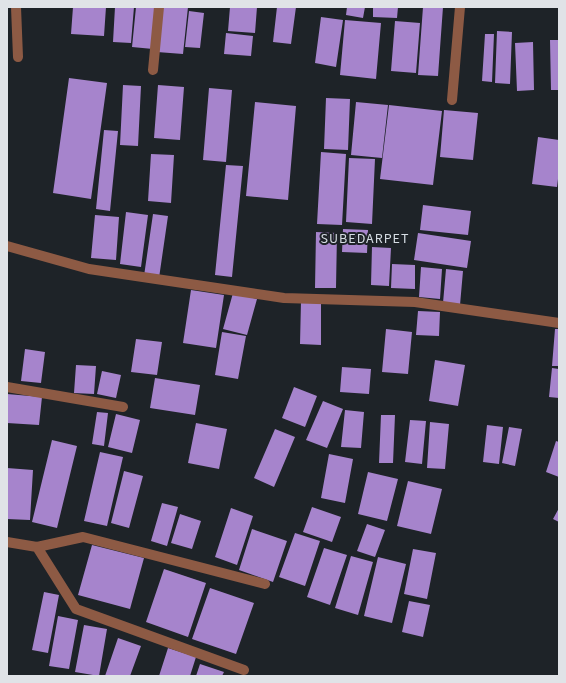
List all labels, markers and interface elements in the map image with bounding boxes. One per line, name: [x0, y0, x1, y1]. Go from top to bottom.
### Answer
district label: SUBEDARPET: [321, 229, 409, 249]

